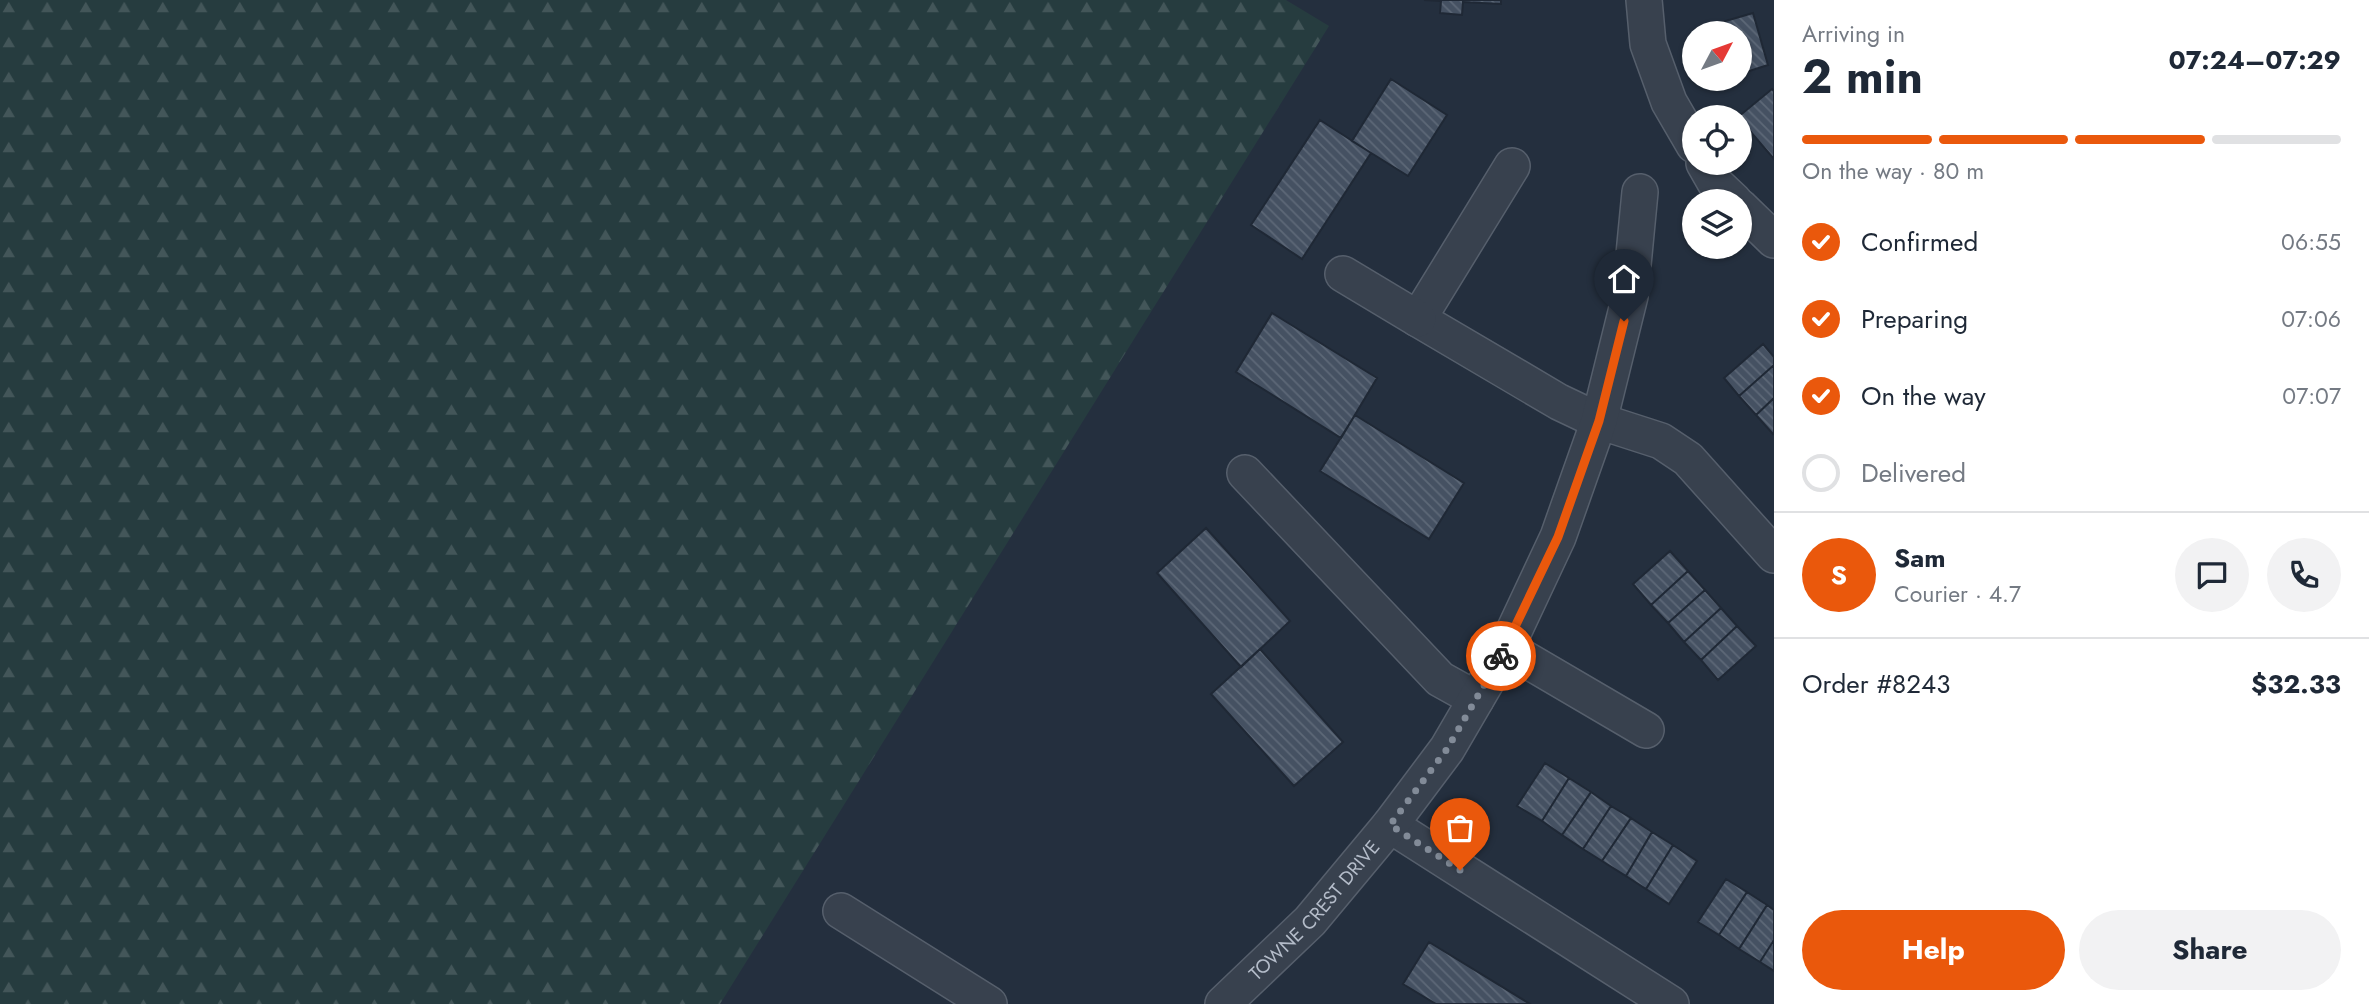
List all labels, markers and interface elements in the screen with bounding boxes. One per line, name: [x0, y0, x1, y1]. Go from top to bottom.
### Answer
text: Arriving in: [1802, 17, 1905, 51]
north arrow: [1682, 21, 1752, 91]
map controls: [1682, 21, 1752, 259]
text: 07:24–07:29: [2168, 41, 2341, 79]
text: 2 min: [1802, 44, 1923, 110]
button: locate: [1682, 105, 1752, 175]
text: On the way · 80 m: [1802, 154, 1984, 188]
button: layers: [1682, 189, 1752, 259]
icon: check: [1802, 223, 1840, 261]
text: Confirmed: [1861, 223, 1978, 261]
text: 06:55: [2281, 225, 2341, 259]
pin: [1594, 249, 1654, 321]
icon: home: [1605, 260, 1643, 298]
icon: check: [1802, 300, 1840, 338]
text: Preparing: [1861, 300, 1968, 338]
text: 07:06: [2281, 302, 2341, 336]
icon: check: [1802, 377, 1840, 415]
text: On the way: [1861, 377, 1986, 415]
text: 07:07: [2282, 379, 2341, 413]
text: Delivered: [1861, 454, 1966, 492]
button: chat: [2175, 538, 2249, 612]
button: phone: [2267, 538, 2341, 612]
text: Sam: [1894, 539, 1946, 577]
text: S: [1831, 556, 1847, 594]
text: Courier · 4.7: [1894, 577, 2021, 611]
courier: [1466, 621, 1536, 691]
icon: bike: [1482, 637, 1520, 675]
text: Order #8243: [1802, 665, 1950, 703]
text: $32.33: [2251, 665, 2341, 703]
pin: [1430, 798, 1490, 870]
icon: bag: [1441, 809, 1479, 847]
street label: TOWNE CREST DRIVE: [1243, 834, 1386, 987]
button: Help: [1802, 910, 2065, 990]
button: Share: [2079, 910, 2341, 990]

